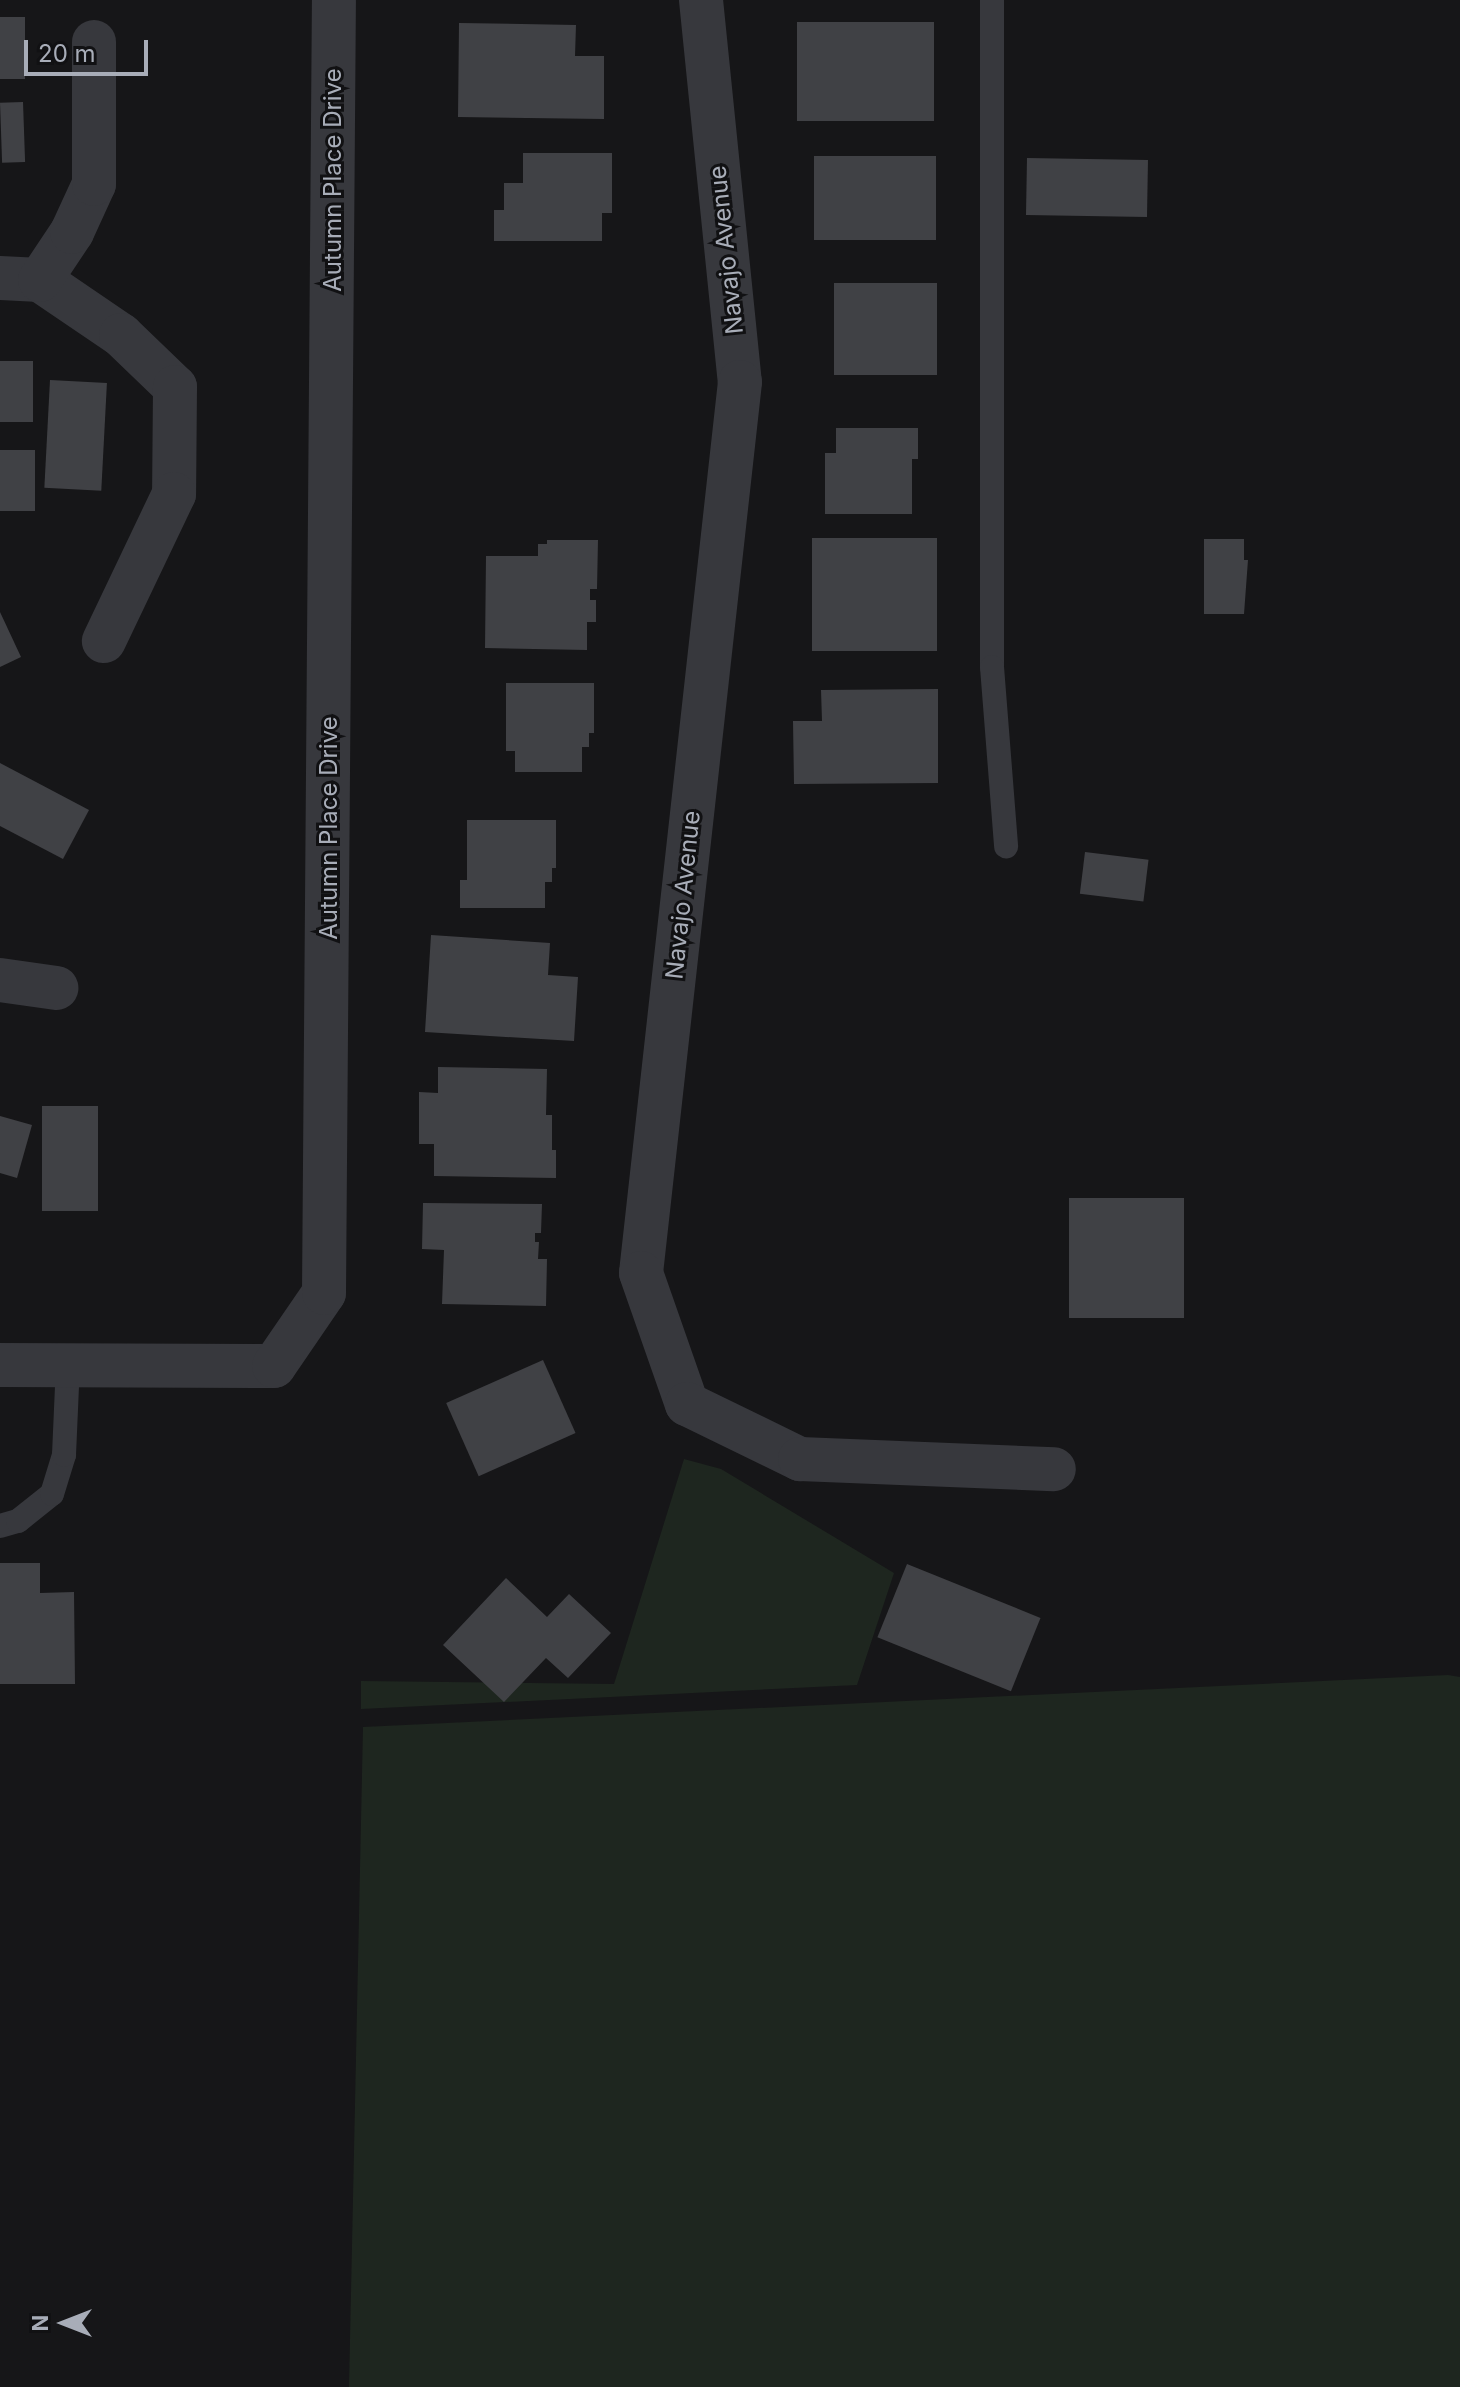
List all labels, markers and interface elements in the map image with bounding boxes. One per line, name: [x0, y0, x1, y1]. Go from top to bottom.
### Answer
scale bar: [28, 24, 152, 74]
text: 20 m: [38, 39, 96, 68]
street label: Autumn Place Drive: [319, 68, 347, 292]
street label: Navajo Avenue: [703, 164, 749, 336]
street label: Autumn Place Drive: [315, 716, 343, 940]
street label: Navajo Avenue: [660, 809, 706, 981]
north arrow: [24, 2283, 104, 2363]
text: N: [27, 2315, 53, 2331]

